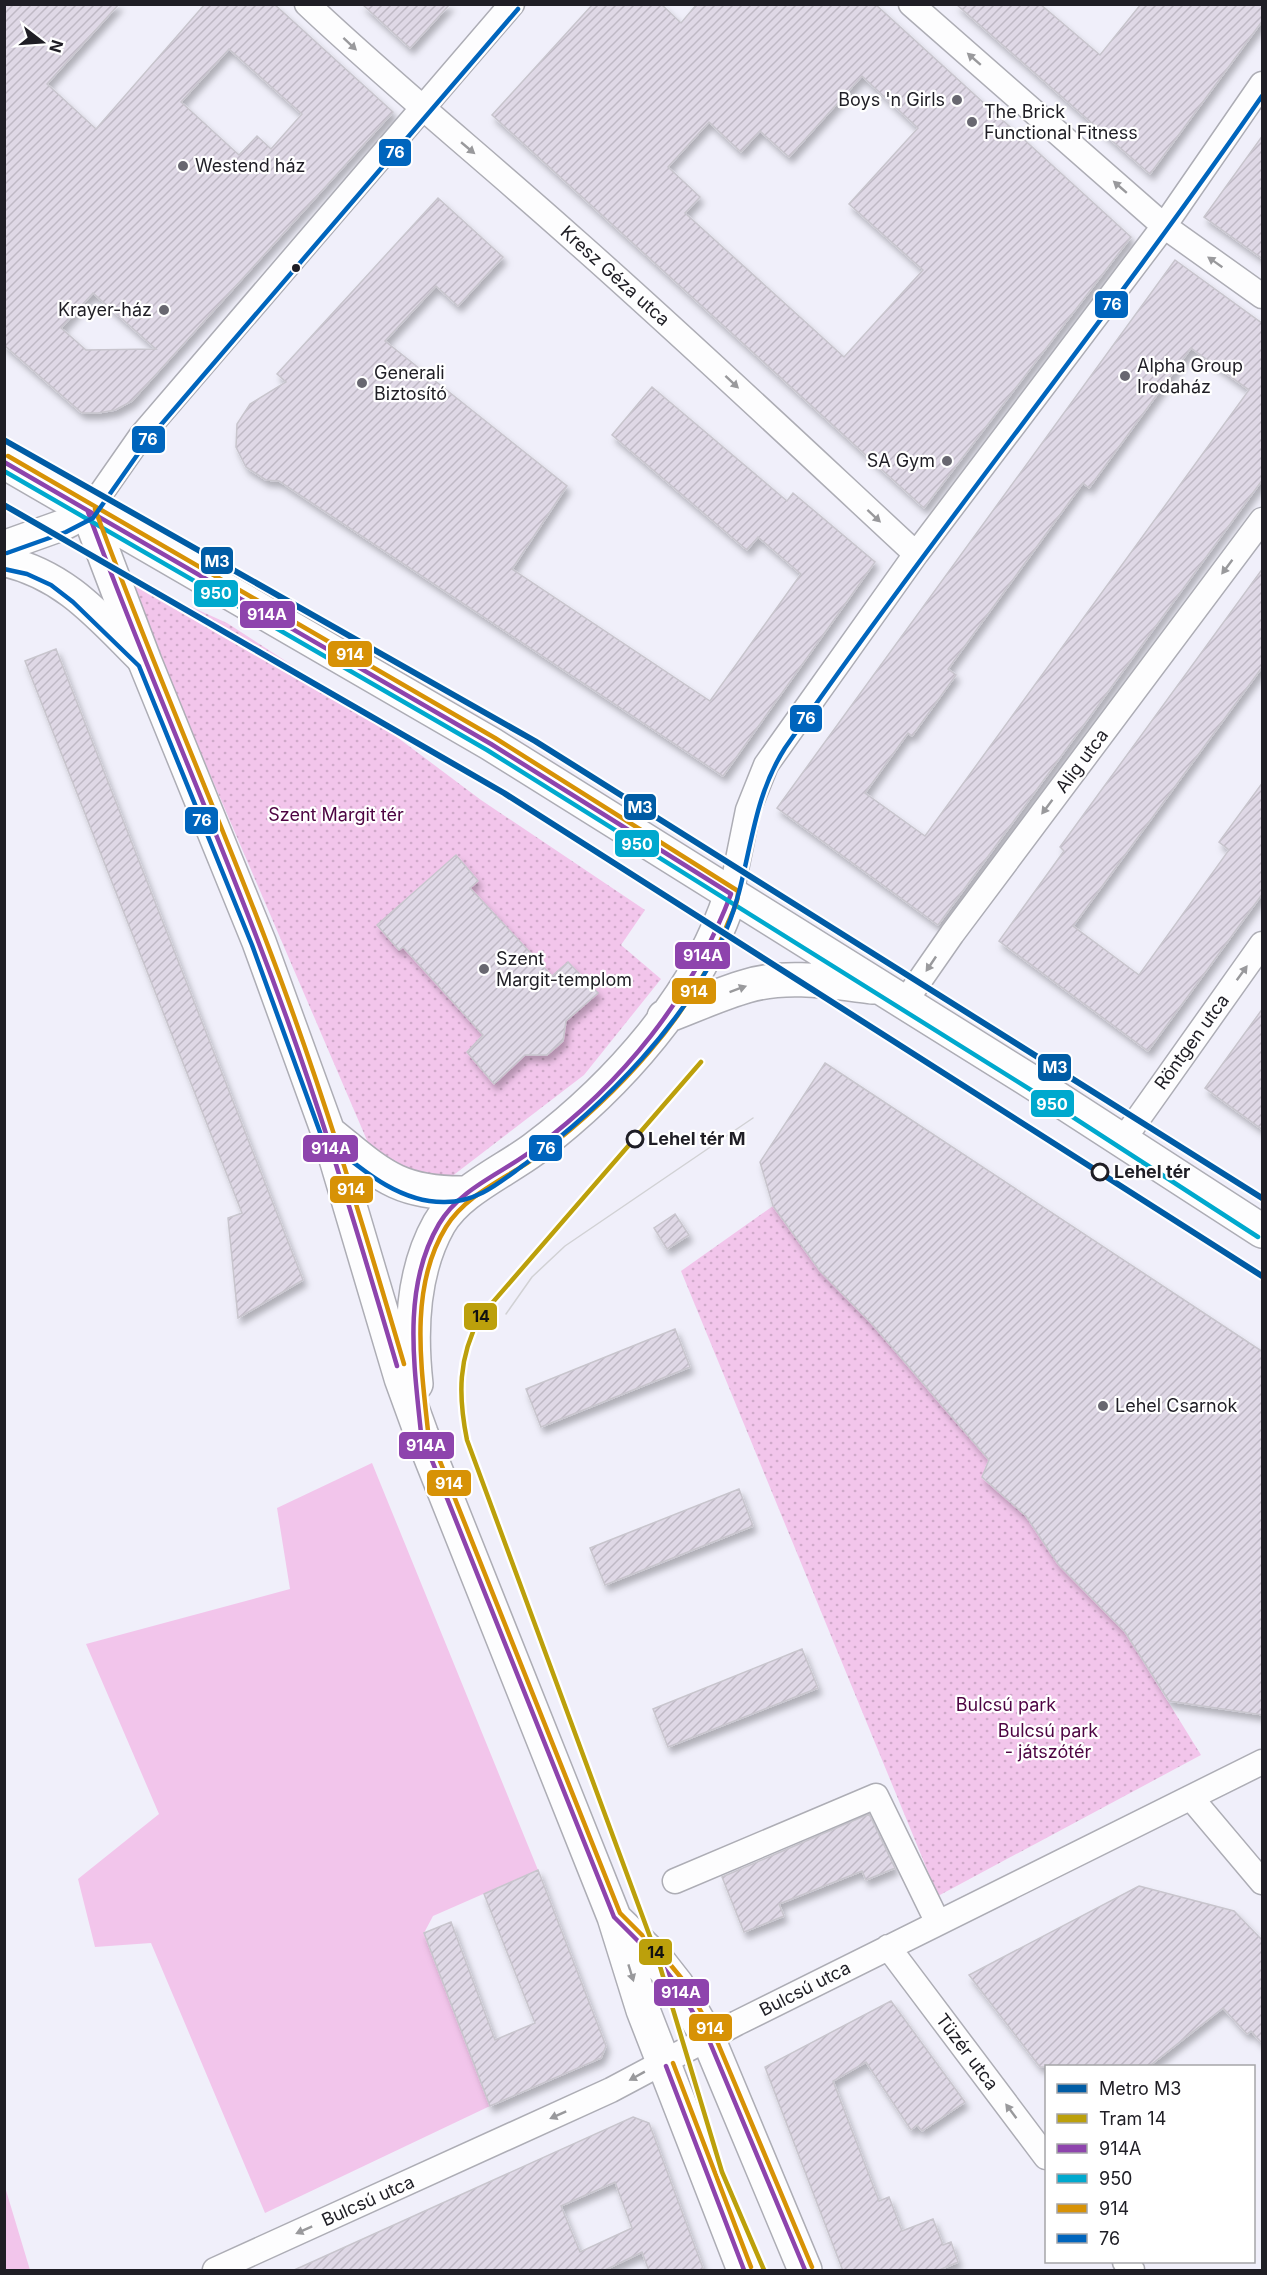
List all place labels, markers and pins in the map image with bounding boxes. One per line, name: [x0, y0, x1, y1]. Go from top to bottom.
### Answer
place label: Boys 'n Girls: [838, 89, 945, 110]
marker: Boys 'n Girls: [950, 93, 964, 107]
place label: The Brick Functional Fitness: [984, 101, 1138, 143]
marker: The Brick Functional Fitness: [965, 115, 979, 129]
place label: Westend ház: [195, 155, 305, 176]
marker: Westend ház: [176, 159, 190, 173]
unlabelled marker: [290, 262, 302, 274]
place label: Krayer-ház: [58, 299, 152, 320]
marker: Krayer-ház: [157, 303, 171, 317]
place label: Alpha Group Irodaház: [1137, 355, 1243, 397]
place label: Generali Biztosító: [374, 362, 447, 404]
marker: Alpha Group Irodaház: [1118, 369, 1132, 383]
marker: Generali Biztosító: [355, 376, 369, 390]
place label: SA Gym: [867, 450, 935, 471]
marker: SA Gym: [940, 454, 954, 468]
place label: Szent Margit-templom: [496, 948, 632, 990]
marker: Szent Margit-templom: [477, 962, 491, 976]
place label: Lehel tér M: [648, 1128, 745, 1149]
marker: Lehel tér M: [626, 1130, 644, 1148]
place label: Lehel tér: [1114, 1161, 1190, 1182]
marker: Lehel tér: [1091, 1163, 1109, 1181]
place label: Lehel Csarnok: [1115, 1395, 1237, 1416]
marker: Lehel Csarnok: [1096, 1399, 1110, 1413]

